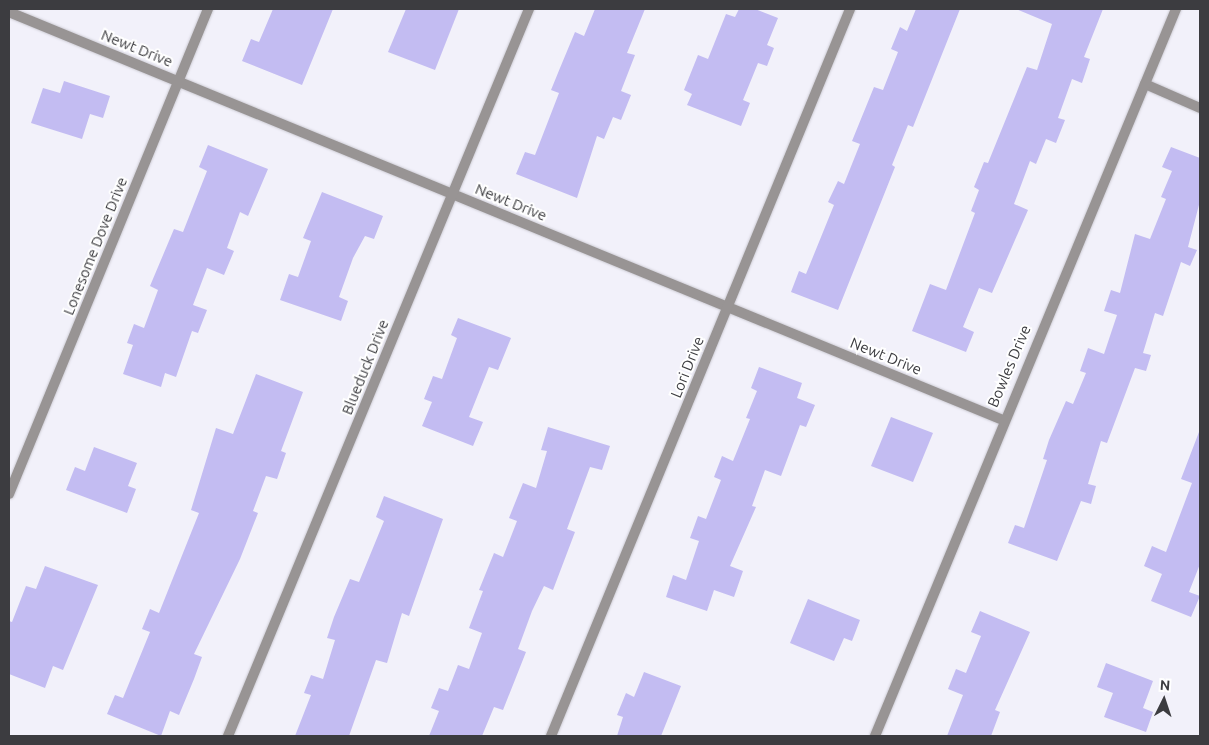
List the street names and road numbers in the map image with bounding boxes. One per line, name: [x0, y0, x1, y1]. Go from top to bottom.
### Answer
street label: Newt Drive: [99, 26, 175, 70]
street label: Lonesome Dove Drive: [59, 174, 131, 318]
street label: Newt Drive: [473, 180, 549, 224]
street label: Blueduck Drive: [338, 317, 392, 417]
street label: Bowles Drive: [984, 322, 1034, 410]
street label: Lori Drive: [667, 334, 707, 400]
street label: Newt Drive: [848, 334, 924, 378]

